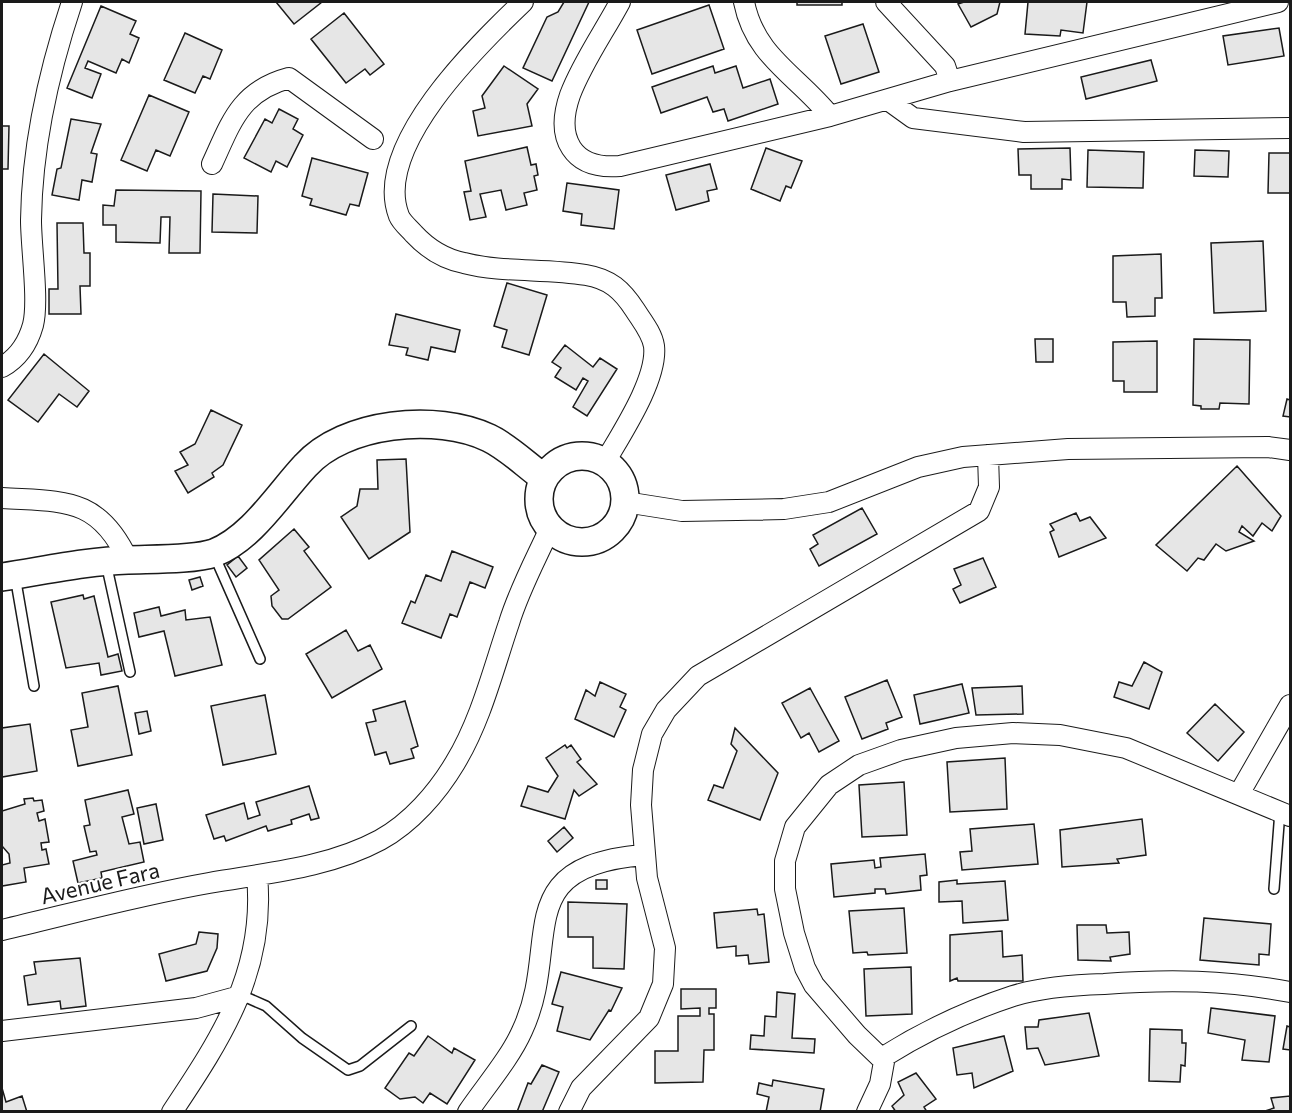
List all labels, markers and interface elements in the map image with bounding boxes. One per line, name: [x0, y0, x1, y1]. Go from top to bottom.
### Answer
street label: Avenue Fara: [38, 856, 162, 909]

